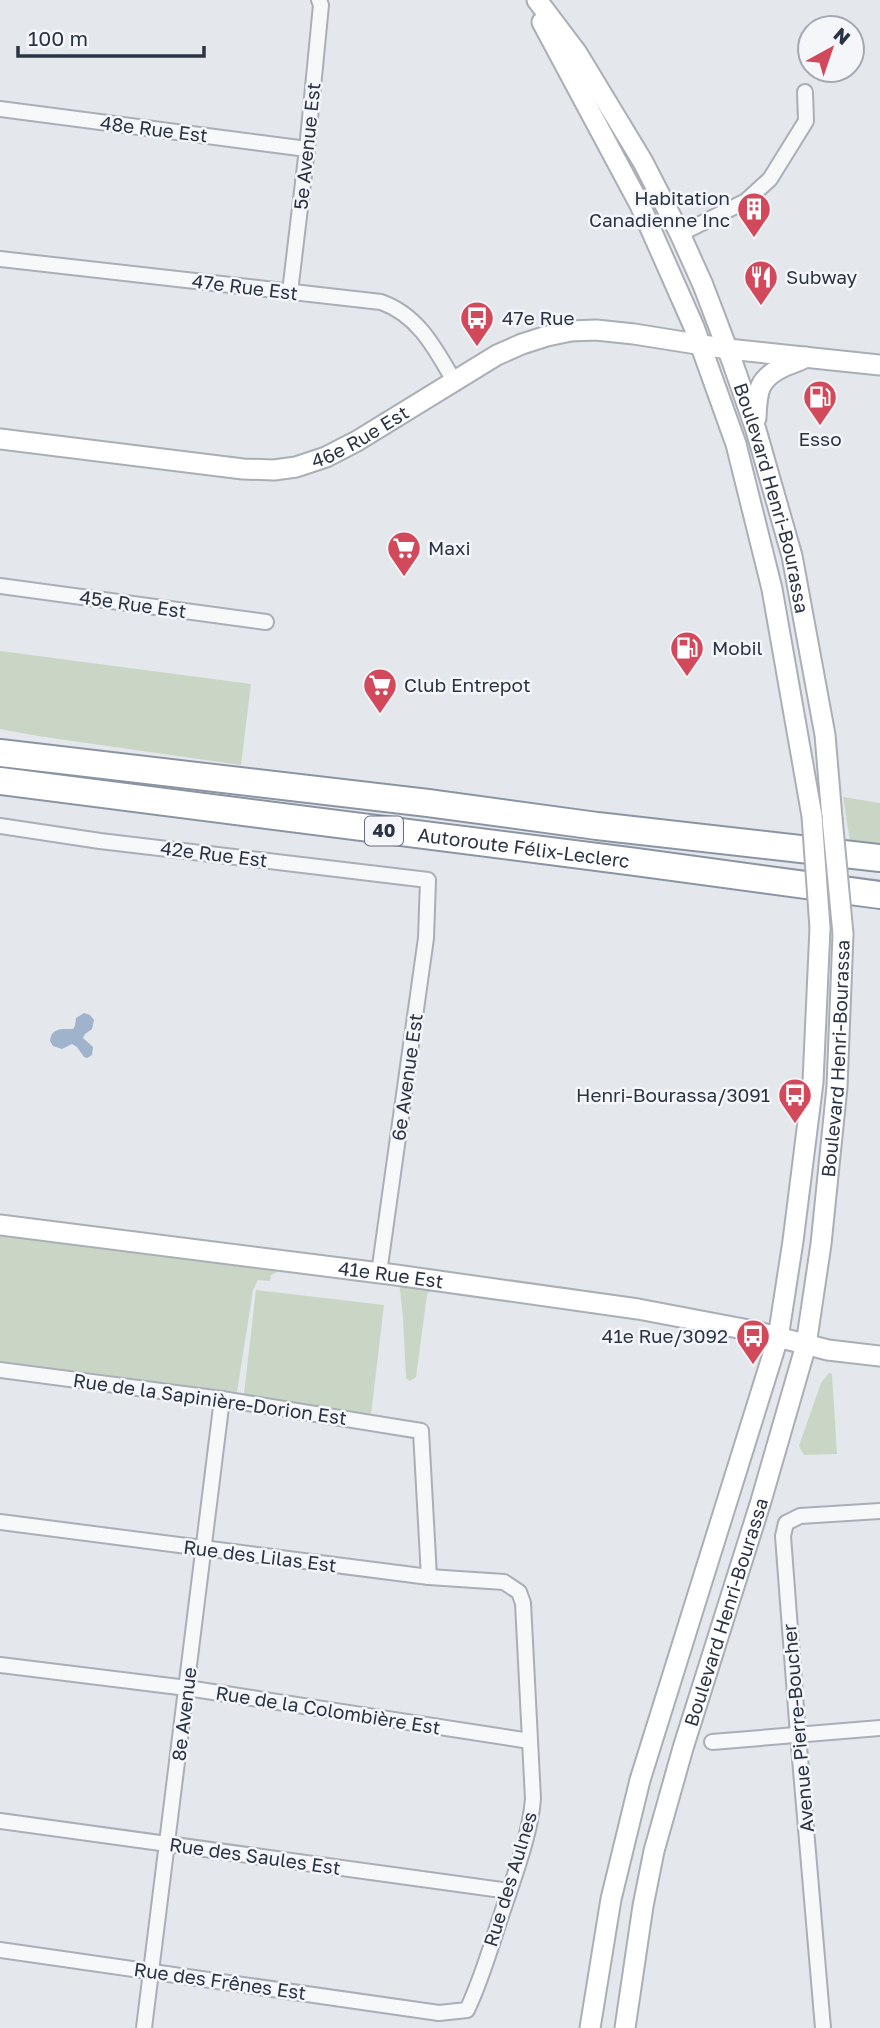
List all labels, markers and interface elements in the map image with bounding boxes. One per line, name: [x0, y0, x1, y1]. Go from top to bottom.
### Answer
scale bar: [18, 14, 203, 58]
north arrow: [796, 14, 866, 84]
text: N: [829, 22, 855, 49]
text: 100 m: [28, 25, 88, 51]
street label: 5e Avenue Est: [288, 81, 325, 211]
street label: 48e Rue Est: [99, 111, 209, 146]
place label: Habitation Canadienne Inc: [589, 186, 730, 231]
building icon: Habitation Canadienne Inc: [735, 190, 773, 239]
restaurant icon: Subway: [742, 258, 780, 307]
place label: Subway: [786, 265, 858, 288]
street label: 47e Rue Est: [191, 269, 299, 304]
bus stop icon: 47e Rue: [458, 299, 496, 348]
place label: 47e Rue: [502, 306, 575, 329]
fuel station icon: Esso: [801, 378, 839, 427]
street label: Boulevard Henri-Bourassa: [729, 380, 814, 615]
street label: 46e Rue Est: [308, 400, 413, 472]
place label: Esso: [798, 427, 842, 450]
supermarket icon: Maxi: [385, 529, 423, 578]
place label: Maxi: [428, 536, 471, 559]
street label: 45e Rue Est: [78, 585, 188, 622]
fuel station icon: Mobil: [668, 629, 706, 678]
place label: Mobil: [712, 636, 763, 659]
supermarket icon: Club Entrepot: [361, 666, 399, 715]
place label: Club Entrepot: [404, 673, 531, 696]
road number: 40: [365, 816, 403, 846]
street label: Autoroute Félix-Leclerc: [417, 822, 631, 872]
street label: 42e Rue Est: [159, 836, 269, 871]
street label: Boulevard Henri-Bourassa: [816, 939, 854, 1178]
street label: 6e Avenue Est: [386, 1012, 427, 1142]
bus stop icon: Henri-Bourassa/3091: [776, 1076, 814, 1125]
place label: Henri-Bourassa/3091: [576, 1083, 770, 1106]
street label: 41e Rue Est: [337, 1256, 445, 1293]
bus stop icon: 41e Rue/3092: [734, 1317, 772, 1366]
place label: 41e Rue/3092: [602, 1324, 728, 1347]
street label: Rue de la Sapinière-Dorion Est: [72, 1368, 348, 1429]
street label: Boulevard Henri-Bourassa: [679, 1495, 772, 1729]
street label: Rue des Lilas Est: [182, 1535, 338, 1576]
street label: Avenue Pierre-Boucher: [777, 1622, 818, 1833]
street label: 8e Avenue: [166, 1666, 201, 1762]
street label: Rue de la Colombière Est: [214, 1680, 442, 1739]
street label: Rue des Aulnes: [478, 1809, 541, 1949]
street label: Rue des Saules Est: [168, 1832, 342, 1879]
street label: Rue des Frênes Est: [132, 1957, 308, 2004]

